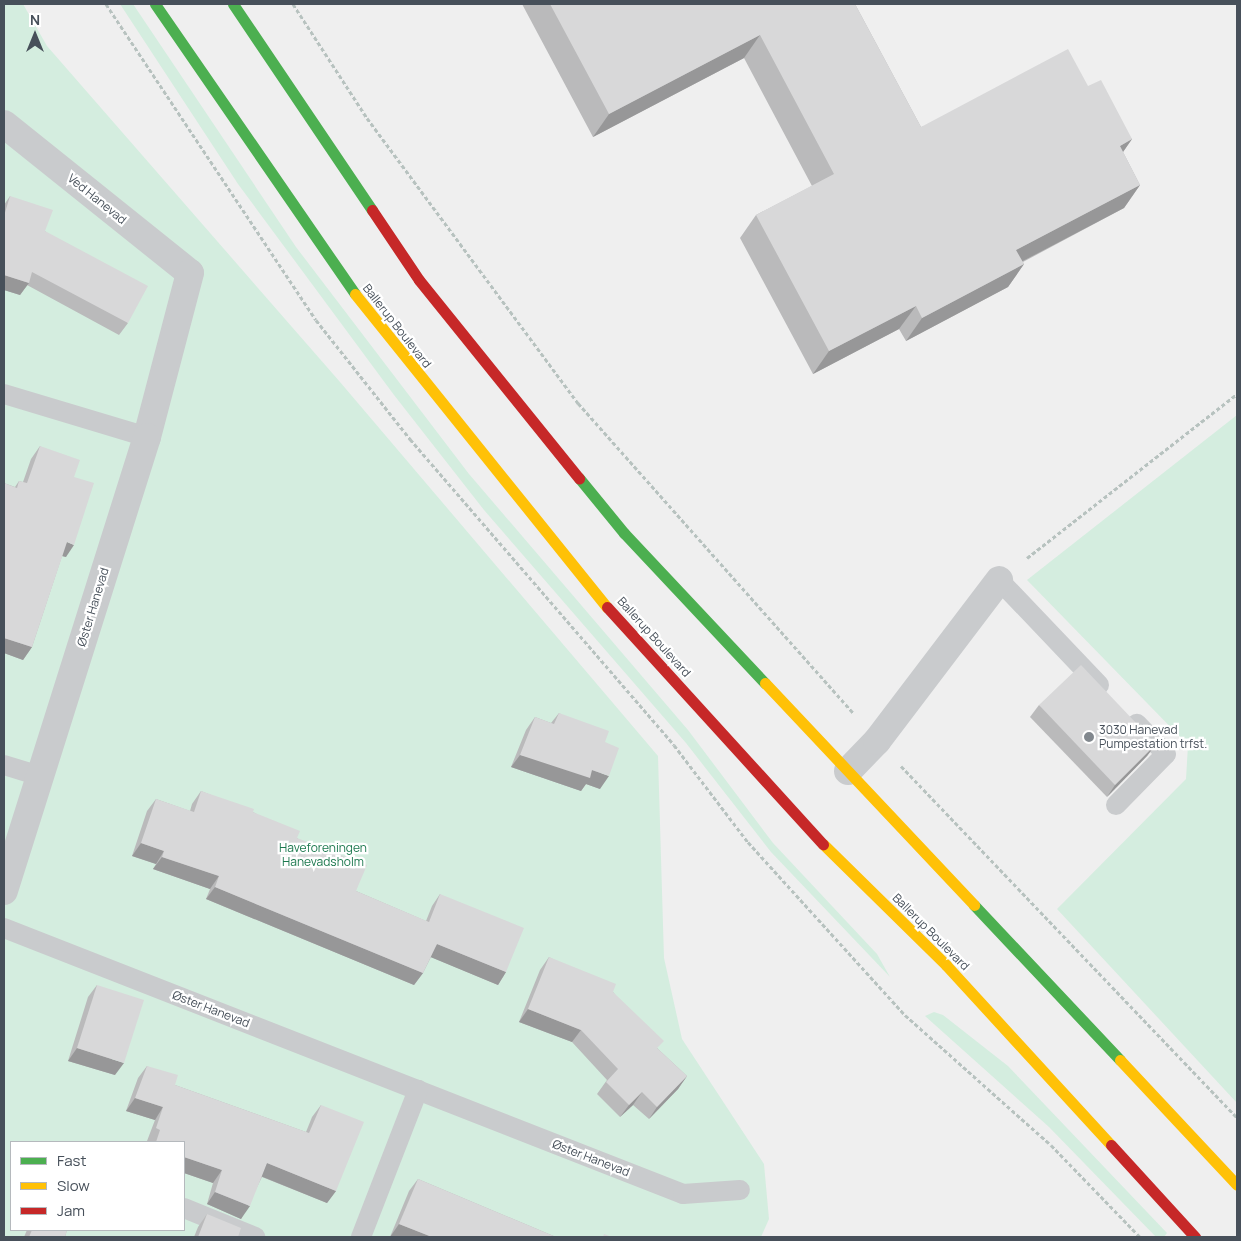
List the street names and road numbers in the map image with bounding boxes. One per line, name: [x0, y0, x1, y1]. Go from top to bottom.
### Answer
street label: Ved Hanevad: [65, 171, 129, 227]
street label: Ballerup Boulevard: [360, 281, 434, 371]
street label: Øster Hanevad: [74, 566, 112, 648]
street label: Ballerup Boulevard: [614, 594, 694, 680]
street label: Ballerup Boulevard: [890, 891, 972, 973]
street label: Øster Hanevad: [170, 988, 252, 1030]
street label: Øster Hanevad: [550, 1137, 632, 1179]

